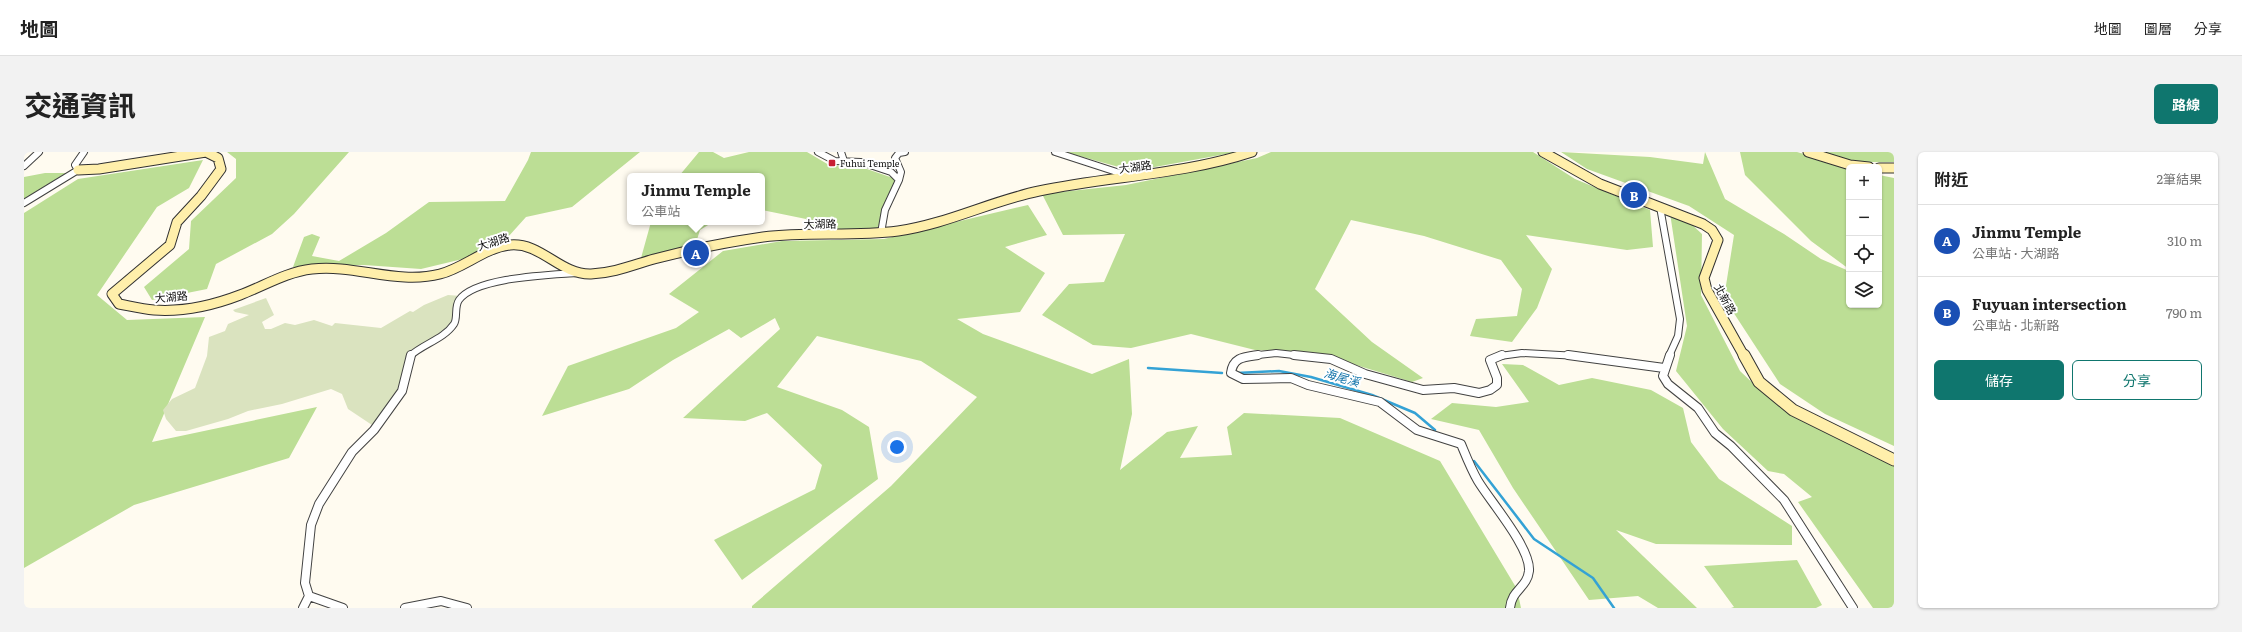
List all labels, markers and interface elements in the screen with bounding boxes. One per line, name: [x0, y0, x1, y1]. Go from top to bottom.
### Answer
text: 地圖: [20, 14, 58, 42]
text: 地圖: [2094, 18, 2122, 38]
text: 圖層: [2144, 18, 2172, 38]
text: 分享: [2194, 18, 2222, 38]
text: 交通資訊: [24, 83, 136, 125]
button: 路線: [2154, 84, 2218, 124]
place label: Fuhui Temple: [840, 156, 900, 170]
street label: 大湖路: [1118, 156, 1152, 176]
marker: Fuhui Temple: [827, 158, 837, 168]
map controls: [1846, 164, 1882, 308]
button: +: [1846, 164, 1882, 200]
text: 附近: [1934, 166, 1968, 191]
text: 2筆結果: [2156, 169, 2202, 188]
popup: [627, 173, 765, 225]
text: Jinmu Temple: [641, 178, 751, 201]
pin: B: [1621, 180, 1647, 210]
button: −: [1846, 200, 1882, 236]
text: 公車站: [641, 201, 680, 220]
street label: 大湖路: [803, 215, 837, 231]
text: Jinmu Temple: [1972, 220, 2081, 243]
street label: 大湖路: [475, 228, 511, 254]
text: A: [1942, 231, 1952, 250]
text: 310 m: [2167, 231, 2202, 250]
button: locate: [1846, 236, 1882, 272]
pin: A: [683, 238, 709, 268]
text: 公車站 · 大湖路: [1972, 243, 2060, 262]
button: layers: [1846, 272, 1882, 308]
street label: 北新路: [1711, 281, 1741, 317]
street label: 大湖路: [154, 287, 188, 305]
text: Fuyuan intersection: [1972, 292, 2127, 315]
text: B: [1943, 303, 1951, 322]
text: 790 m: [2166, 303, 2202, 322]
text: 公車站 · 北新路: [1972, 315, 2060, 334]
button: 儲存: [1934, 360, 2064, 400]
button: 分享: [2072, 360, 2202, 400]
water label: 海尾溪: [1322, 363, 1364, 391]
your location: [887, 437, 907, 457]

